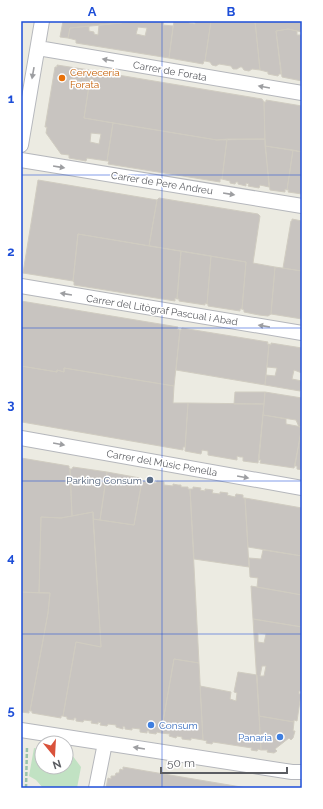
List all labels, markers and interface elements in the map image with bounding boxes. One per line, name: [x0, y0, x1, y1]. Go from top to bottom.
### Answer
text: A: [88, 4, 97, 19]
text: B: [227, 4, 236, 19]
one-way arrow: [102, 57, 114, 63]
street label: Carrer de Forata: [132, 59, 208, 83]
one-way arrow: [30, 67, 36, 79]
place label: Cervecería Forata: [70, 67, 120, 90]
marker: Cervecería Forata: [57, 73, 67, 83]
one-way arrow: [257, 84, 270, 90]
text: 1: [8, 91, 15, 106]
one-way arrow: [53, 164, 66, 170]
street label: Carrer de Pere Andreu: [110, 170, 214, 196]
one-way arrow: [223, 191, 235, 197]
text: 2: [7, 244, 15, 259]
one-way arrow: [60, 291, 72, 297]
street label: Carrer del Litògraf Pascual i Abad: [85, 293, 239, 327]
one-way arrow: [257, 323, 270, 329]
text: 3: [7, 397, 15, 412]
one-way arrow: [53, 442, 66, 448]
street label: Carrer del Músic Penella: [106, 448, 218, 478]
one-way arrow: [236, 474, 249, 480]
place label: Parking Consum: [66, 475, 142, 486]
marker: Parking Consum: [145, 475, 155, 485]
text: 4: [7, 550, 15, 565]
text: 5: [7, 703, 15, 718]
marker: Consum: [146, 720, 156, 730]
place label: Consum: [159, 720, 198, 731]
place label: Panaria: [238, 732, 272, 743]
marker: Panaria: [275, 732, 285, 742]
north arrow: [34, 735, 74, 775]
one-way arrow: [133, 745, 145, 751]
scale bar: [161, 749, 287, 775]
text: 50 m: [167, 756, 195, 770]
text: N: [51, 757, 63, 772]

